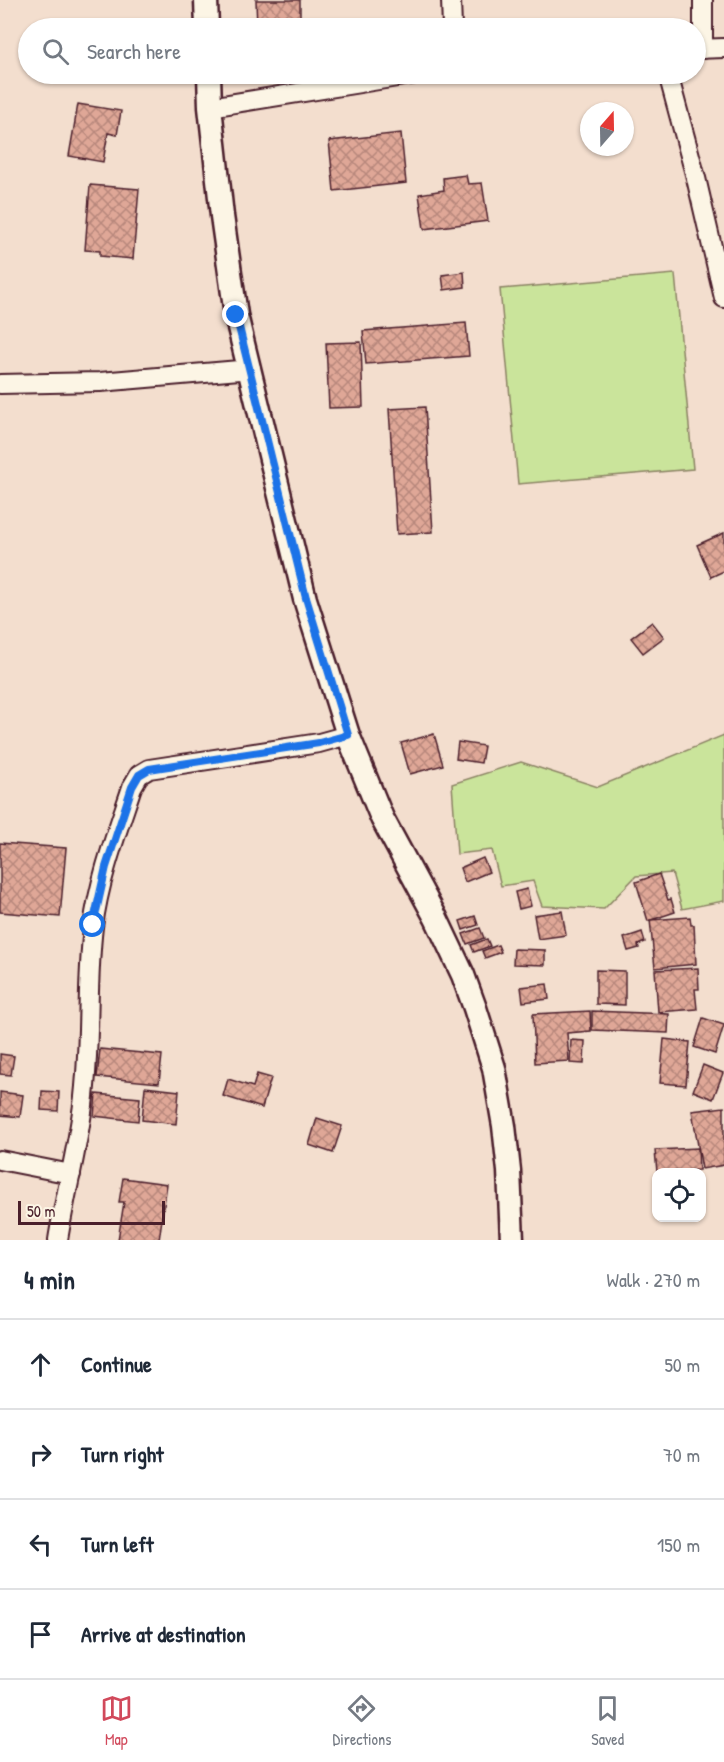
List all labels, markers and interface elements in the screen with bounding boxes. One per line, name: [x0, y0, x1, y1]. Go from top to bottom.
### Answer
search box: [18, 18, 706, 84]
icon: search: [39, 35, 72, 68]
text: Search here: [87, 36, 181, 66]
north arrow: [580, 102, 634, 156]
route end: [222, 301, 248, 327]
route start: [79, 911, 105, 937]
map controls: [652, 1168, 706, 1222]
button: locate: [652, 1168, 706, 1222]
scale bar: [18, 1198, 165, 1226]
text: 50 m: [27, 1200, 56, 1222]
text: 4 min: [24, 1262, 75, 1297]
text: Walk · 270 m: [607, 1266, 700, 1293]
icon: ahead: [24, 1348, 57, 1381]
text: Continue: [81, 1349, 152, 1379]
text: 50 m: [664, 1351, 700, 1378]
icon: right: [24, 1438, 57, 1471]
text: Turn right: [81, 1439, 164, 1469]
text: 70 m: [663, 1441, 700, 1468]
icon: left: [24, 1528, 57, 1561]
text: Turn left: [81, 1529, 154, 1559]
text: 150 m: [657, 1531, 700, 1558]
icon: arrive: [24, 1618, 57, 1651]
text: Arrive at destination: [81, 1619, 246, 1649]
tab: Map: [100, 1692, 133, 1750]
tab: Directions: [333, 1692, 391, 1750]
tab: Saved: [591, 1692, 624, 1750]

